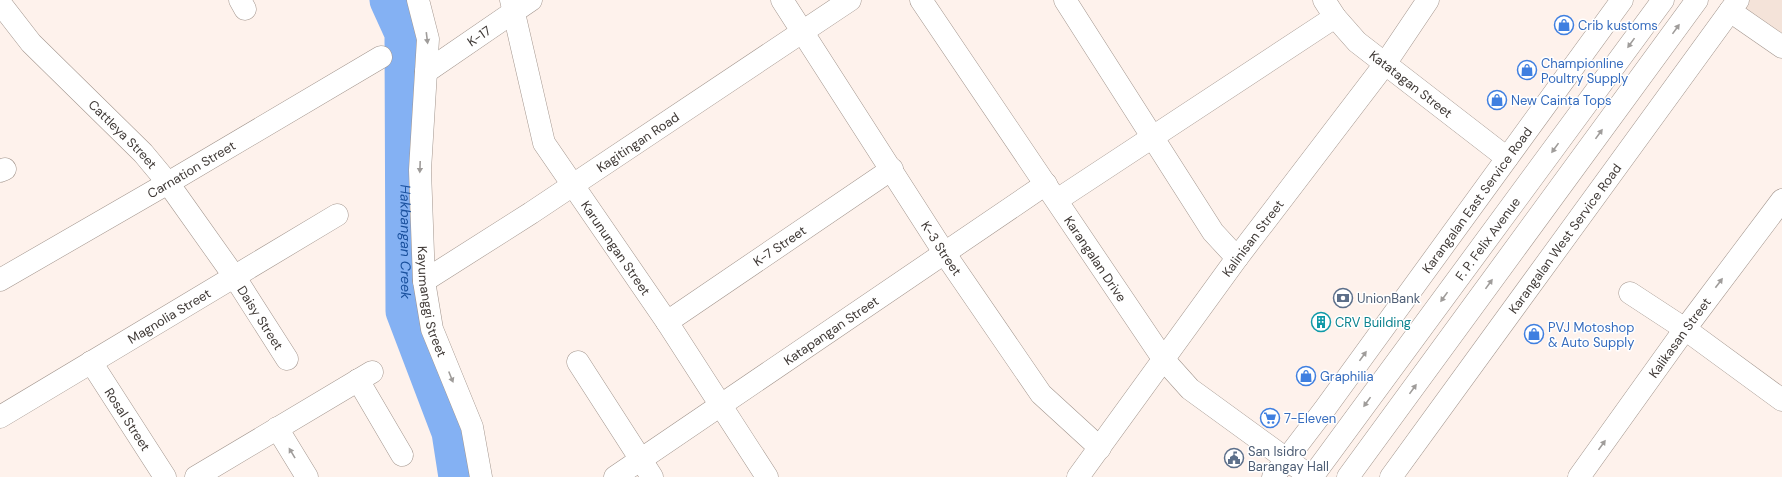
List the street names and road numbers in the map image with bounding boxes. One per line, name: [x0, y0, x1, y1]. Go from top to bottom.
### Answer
street label: K-17: [464, 22, 494, 50]
street label: Katatagan Street: [1366, 47, 1456, 122]
street label: Cattleya Street: [85, 96, 161, 172]
street label: Kagitingan Road: [593, 108, 683, 176]
street label: Karangalan East Service Road: [1418, 124, 1536, 277]
street label: Carnation Street: [144, 137, 239, 202]
street label: Karangalan West Service Road: [1505, 160, 1625, 317]
street label: F. P. Felix Avenue: [1452, 194, 1524, 284]
street label: Kalinisan Street: [1218, 196, 1288, 280]
street label: Karunungan Street: [577, 198, 654, 299]
street label: Karangalan Drive: [1060, 213, 1130, 305]
street label: K-3 Street: [917, 218, 965, 279]
street label: K-7 Street: [750, 222, 810, 270]
street label: Kayumanggi Street: [414, 246, 450, 360]
street label: Daisy Street: [233, 282, 287, 353]
street label: Magnolia Street: [125, 285, 214, 348]
street label: Katapangan Street: [780, 292, 882, 369]
street label: Kalikasan Street: [1645, 294, 1715, 381]
street label: Rosal Street: [101, 385, 154, 454]

